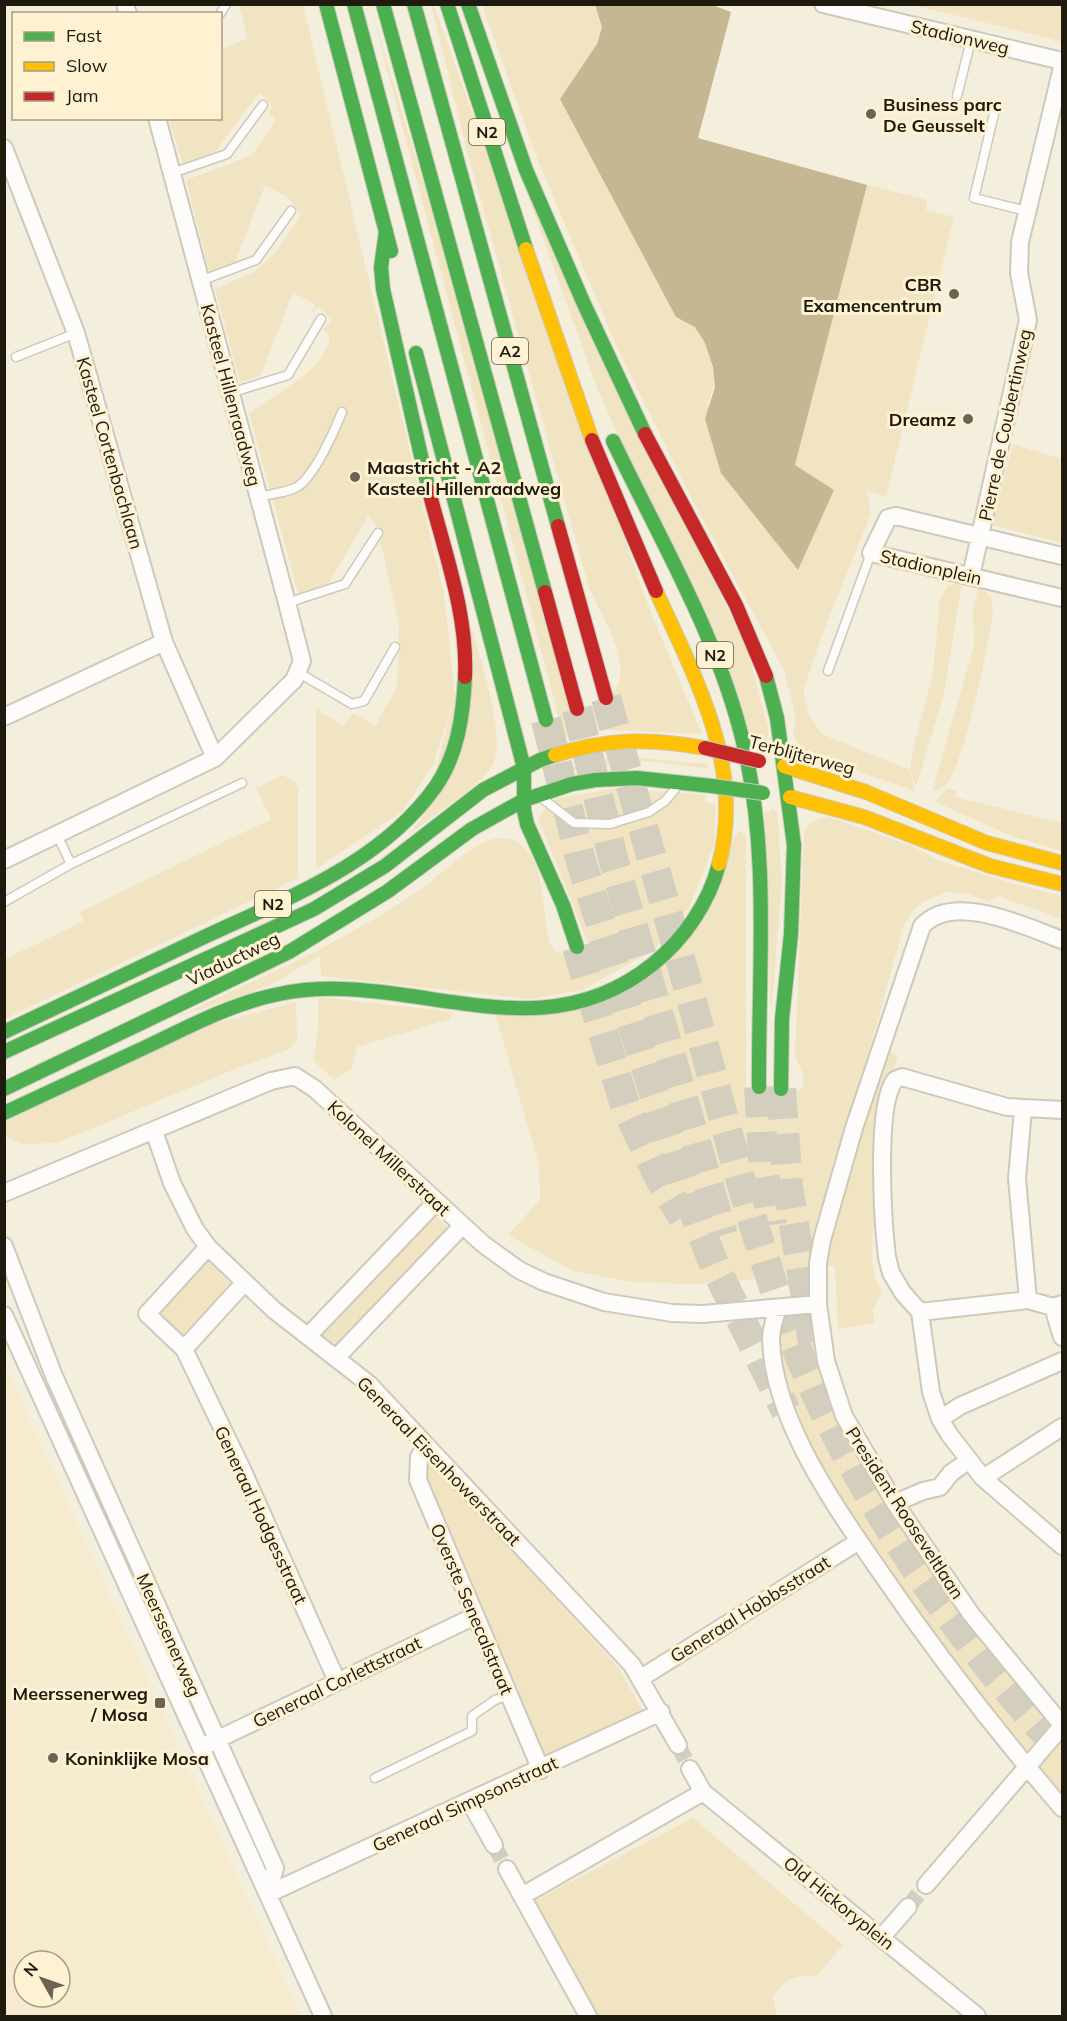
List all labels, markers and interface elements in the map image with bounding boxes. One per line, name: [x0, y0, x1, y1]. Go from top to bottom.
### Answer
legend: [12, 12, 222, 120]
street label: Stadionweg: [909, 15, 1011, 59]
text: Fast: [66, 24, 102, 47]
text: Slow: [66, 54, 108, 77]
text: Jam: [66, 84, 99, 107]
place label: Business parc De Geusselt: [883, 93, 1002, 137]
marker: Business parc De Geusselt: [864, 107, 878, 121]
road number: N2: [469, 119, 505, 145]
place label: CBR Examencentrum: [803, 273, 942, 317]
marker: CBR Examencentrum: [947, 287, 961, 301]
street label: Kasteel Hillenraadweg: [196, 301, 266, 489]
street label: Pierre de Coubertinweg: [973, 327, 1037, 523]
road number: A2: [492, 338, 528, 364]
street label: Kasteel Cortenbachlaan: [72, 354, 148, 552]
place label: Dreamz: [889, 408, 956, 431]
marker: Dreamz: [961, 412, 975, 426]
place label: Maastricht - A2 Kasteel Hillenraadweg: [367, 456, 561, 500]
marker: Maastricht - A2 Kasteel Hillenraadweg: [348, 470, 362, 484]
street label: Stadionplein: [878, 544, 984, 590]
road number: N2: [697, 642, 733, 668]
street label: Terblijterweg: [747, 730, 857, 780]
road number: N2: [255, 891, 291, 917]
street label: Viaductweg: [183, 927, 283, 991]
street label: Kolonel Millerstraat: [323, 1095, 455, 1221]
street label: Generaal Eisenhowerstraat: [352, 1372, 526, 1550]
street label: Generaal Hodgesstraat: [210, 1422, 312, 1608]
street label: President Rooseveltlaan: [841, 1423, 969, 1603]
street label: Overste Senecalstraat: [425, 1520, 519, 1698]
street label: Generaal Hobbsstraat: [666, 1550, 834, 1668]
street label: Meerssenerweg: [132, 1570, 206, 1700]
street label: Generaal Corlettstraat: [249, 1631, 425, 1733]
place label: Meerssenerweg / Mosa: [13, 1682, 148, 1726]
marker: Meerssenerweg / Mosa: [153, 1696, 167, 1710]
place label: Koninklijke Mosa: [65, 1747, 209, 1770]
marker: Koninklijke Mosa: [46, 1751, 60, 1765]
street label: Generaal Simpsonstraat: [369, 1751, 561, 1857]
street label: Old Hickoryplein: [779, 1851, 899, 1955]
north arrow: [12, 1949, 72, 2009]
text: N: [19, 1958, 42, 1980]

